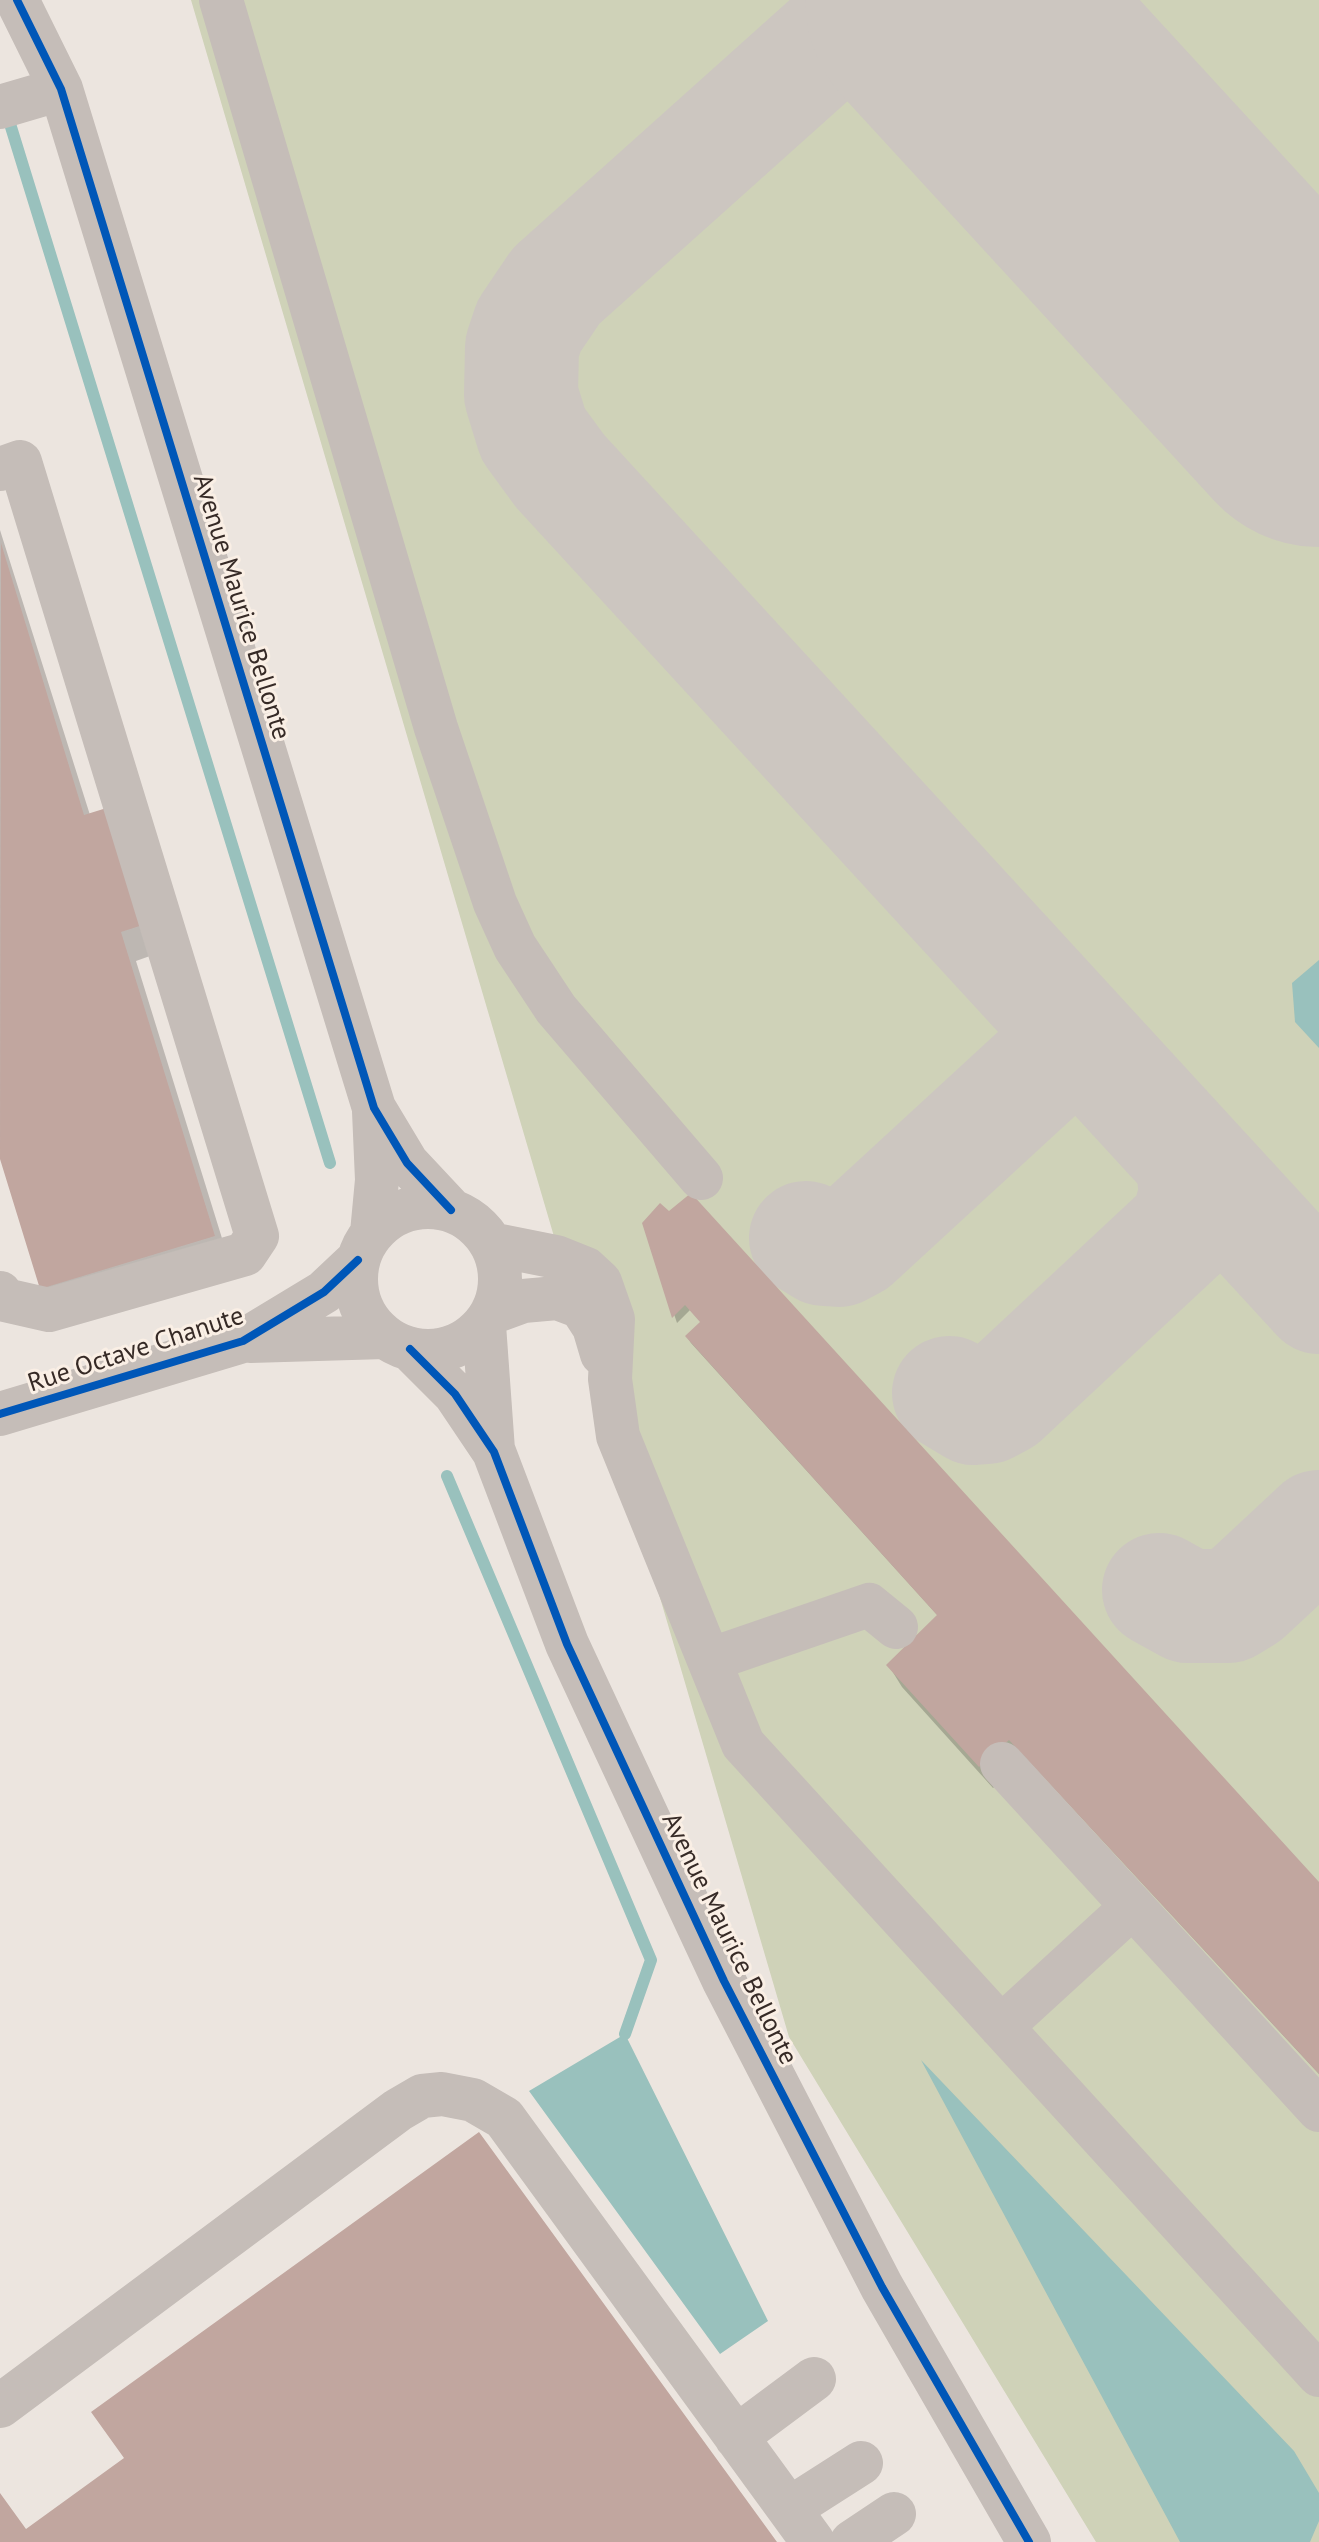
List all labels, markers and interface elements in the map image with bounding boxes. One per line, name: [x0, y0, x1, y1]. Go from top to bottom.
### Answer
street label: Avenue Maurice Bellonte: [186, 470, 296, 744]
street label: Rue Octave Chanute: [24, 1300, 248, 1400]
street label: Avenue Maurice Bellonte: [654, 1808, 804, 2070]

